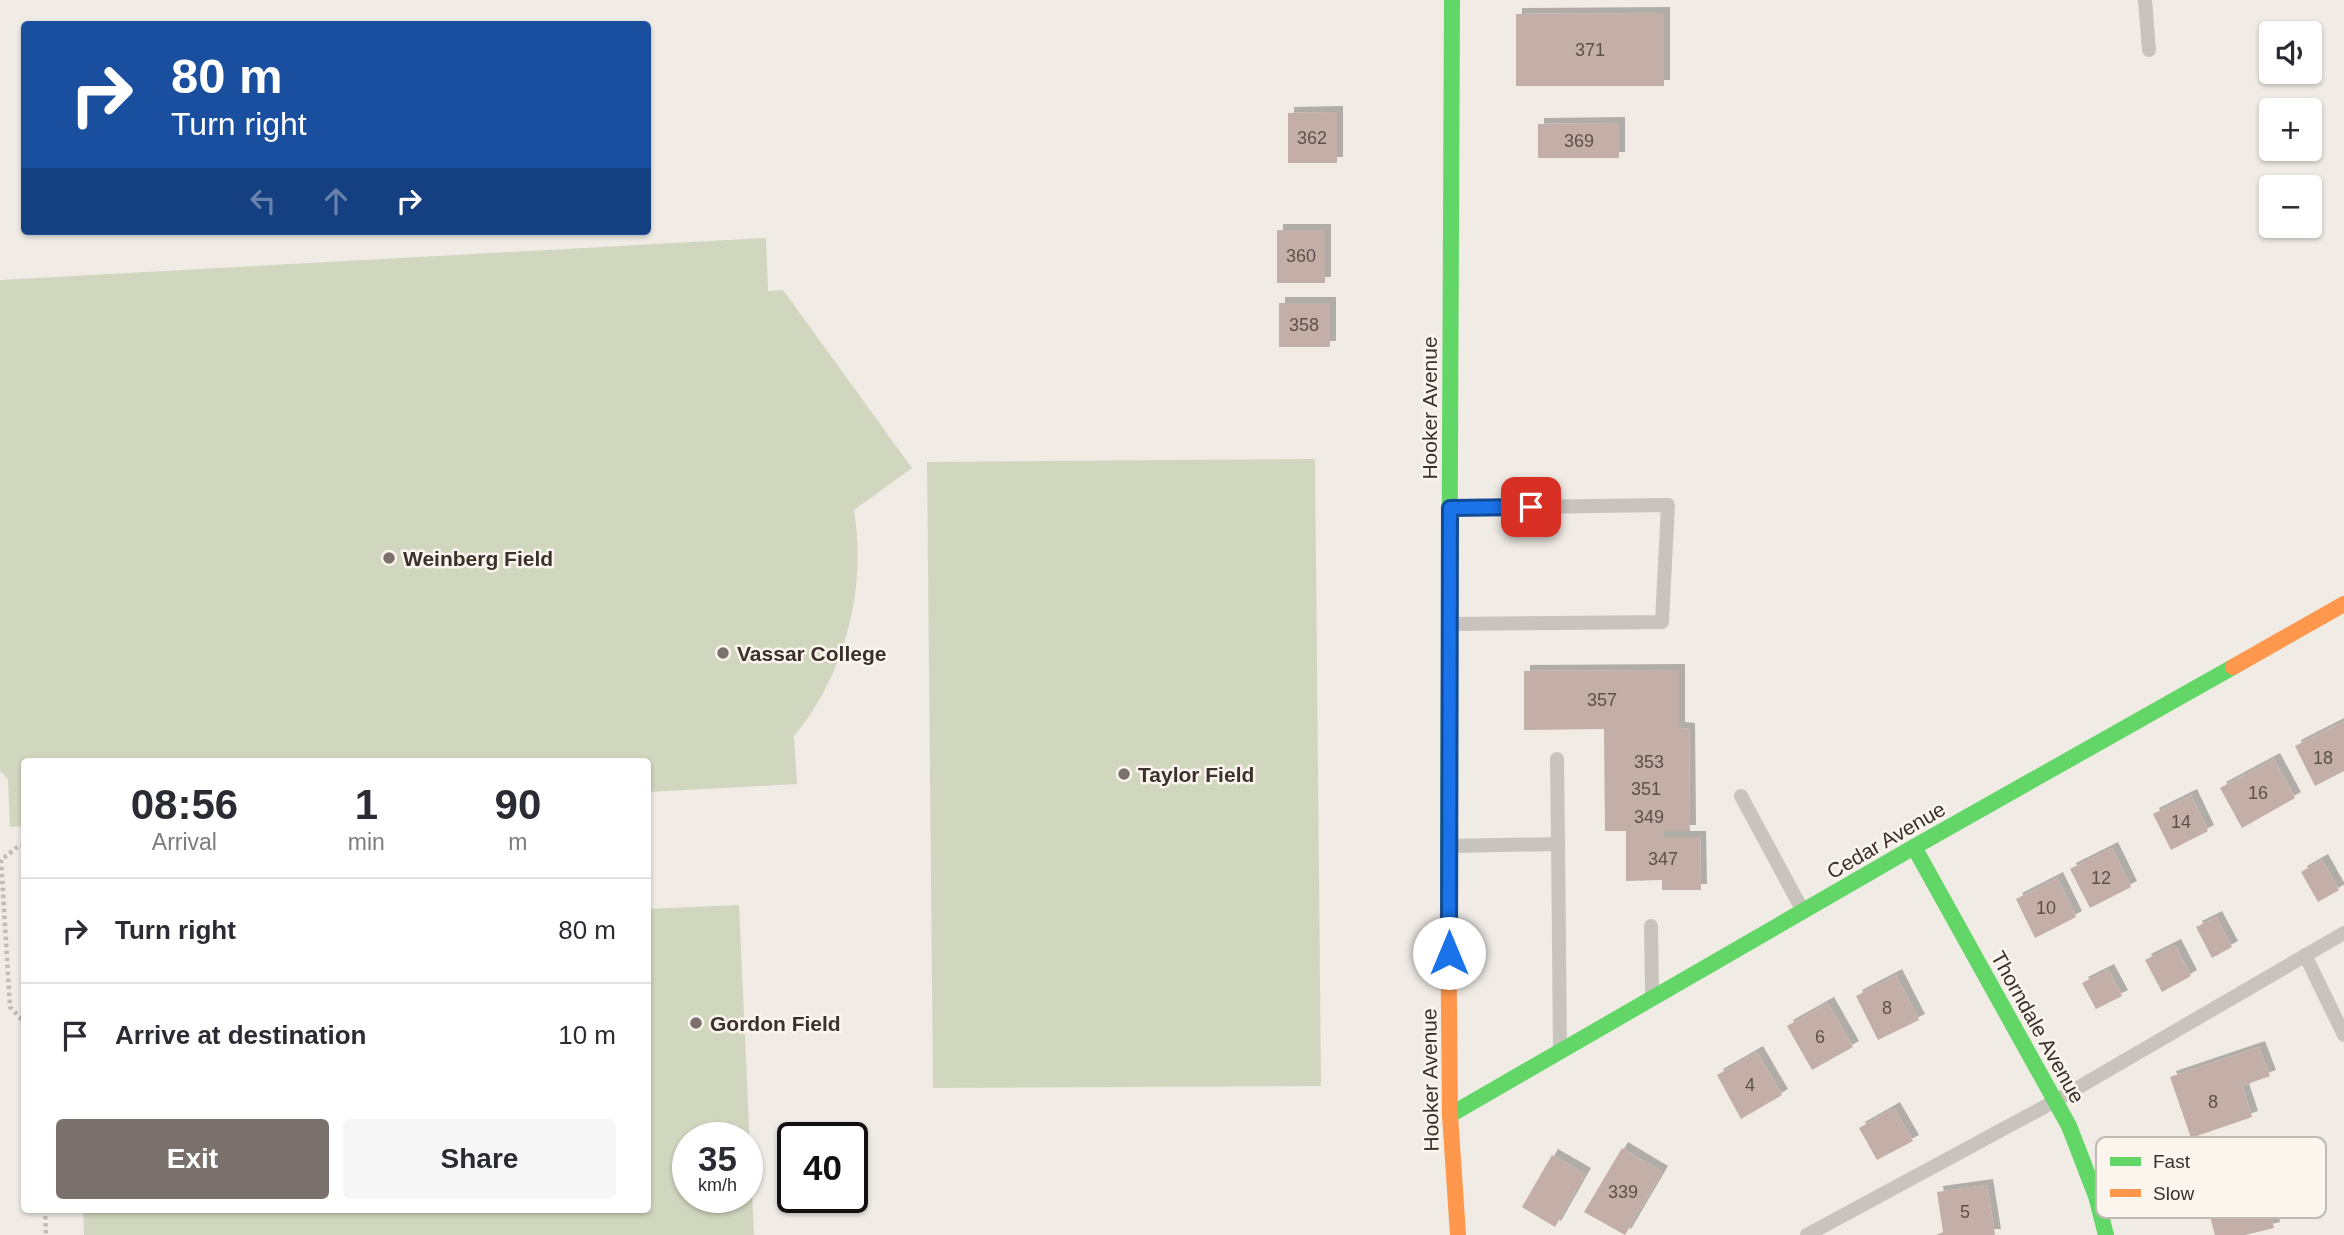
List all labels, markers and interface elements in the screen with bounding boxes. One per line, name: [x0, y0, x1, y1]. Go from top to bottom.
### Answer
map controls: [2259, 21, 2322, 238]
button: sound: [2259, 21, 2322, 84]
house number: 371: [1575, 40, 1605, 60]
icon: right: [56, 49, 147, 140]
text: 80 m: [171, 49, 283, 103]
button: +: [2259, 98, 2322, 161]
text: Turn right: [171, 106, 307, 142]
house number: 362: [1297, 128, 1327, 148]
house number: 369: [1564, 131, 1594, 151]
button: −: [2259, 175, 2322, 238]
icon: left: [244, 182, 282, 220]
icon: ahead: [317, 182, 355, 220]
icon: right: [390, 182, 428, 220]
house number: 360: [1286, 246, 1316, 266]
house number: 358: [1289, 315, 1319, 335]
street label: Hooker Avenue: [1418, 336, 1441, 480]
pin: [1501, 477, 1561, 537]
icon: arrive: [1512, 488, 1550, 526]
place label: Weinberg Field: [403, 547, 553, 570]
marker: Weinberg Field: [381, 550, 397, 566]
place label: Vassar College: [737, 642, 886, 665]
marker: Vassar College: [715, 645, 731, 661]
house number: 357: [1587, 690, 1617, 710]
house number: 18: [2313, 748, 2333, 768]
house number: 353: [1634, 752, 1664, 772]
place label: Taylor Field: [1138, 763, 1254, 786]
marker: Taylor Field: [1116, 766, 1132, 782]
house number: 351: [1631, 779, 1661, 799]
text: 08:56: [131, 781, 238, 828]
text: 1: [355, 781, 378, 828]
text: 90: [495, 781, 541, 828]
house number: 16: [2248, 783, 2268, 803]
street label: Cedar Avenue: [1823, 797, 1949, 883]
house number: 349: [1634, 807, 1664, 827]
house number: 14: [2171, 812, 2191, 832]
text: Arrival: [152, 829, 217, 855]
text: min: [348, 829, 385, 855]
text: m: [508, 829, 527, 855]
house number: 347: [1648, 849, 1678, 869]
house number: 12: [2091, 868, 2111, 888]
house number: 10: [2036, 898, 2056, 918]
icon: right: [56, 912, 94, 950]
text: Turn right: [115, 915, 236, 945]
text: 80 m: [558, 915, 616, 945]
position arrow: [1412, 916, 1486, 990]
street label: Thorndale Avenue: [1987, 947, 2089, 1107]
house number: 8: [1882, 998, 1892, 1018]
street label: Hooker Avenue: [1417, 1008, 1443, 1152]
place label: Gordon Field: [710, 1012, 841, 1035]
marker: Gordon Field: [688, 1015, 704, 1031]
icon: arrive: [56, 1017, 94, 1055]
text: Arrive at destination: [115, 1020, 366, 1050]
text: 10 m: [558, 1020, 616, 1050]
house number: 6: [1815, 1027, 1825, 1047]
house number: 4: [1745, 1075, 1755, 1095]
house number: 8: [2208, 1092, 2218, 1112]
button: Exit: [56, 1119, 329, 1199]
button: Share: [343, 1119, 616, 1199]
speed limit sign: 40: [777, 1122, 868, 1213]
legend: [2096, 1137, 2326, 1218]
text: 35: [698, 1139, 737, 1178]
text: Fast: [2153, 1151, 2191, 1172]
text: km/h: [698, 1175, 737, 1195]
house number: 339: [1608, 1182, 1638, 1202]
text: Slow: [2153, 1183, 2194, 1204]
house number: 5: [1960, 1202, 1970, 1222]

